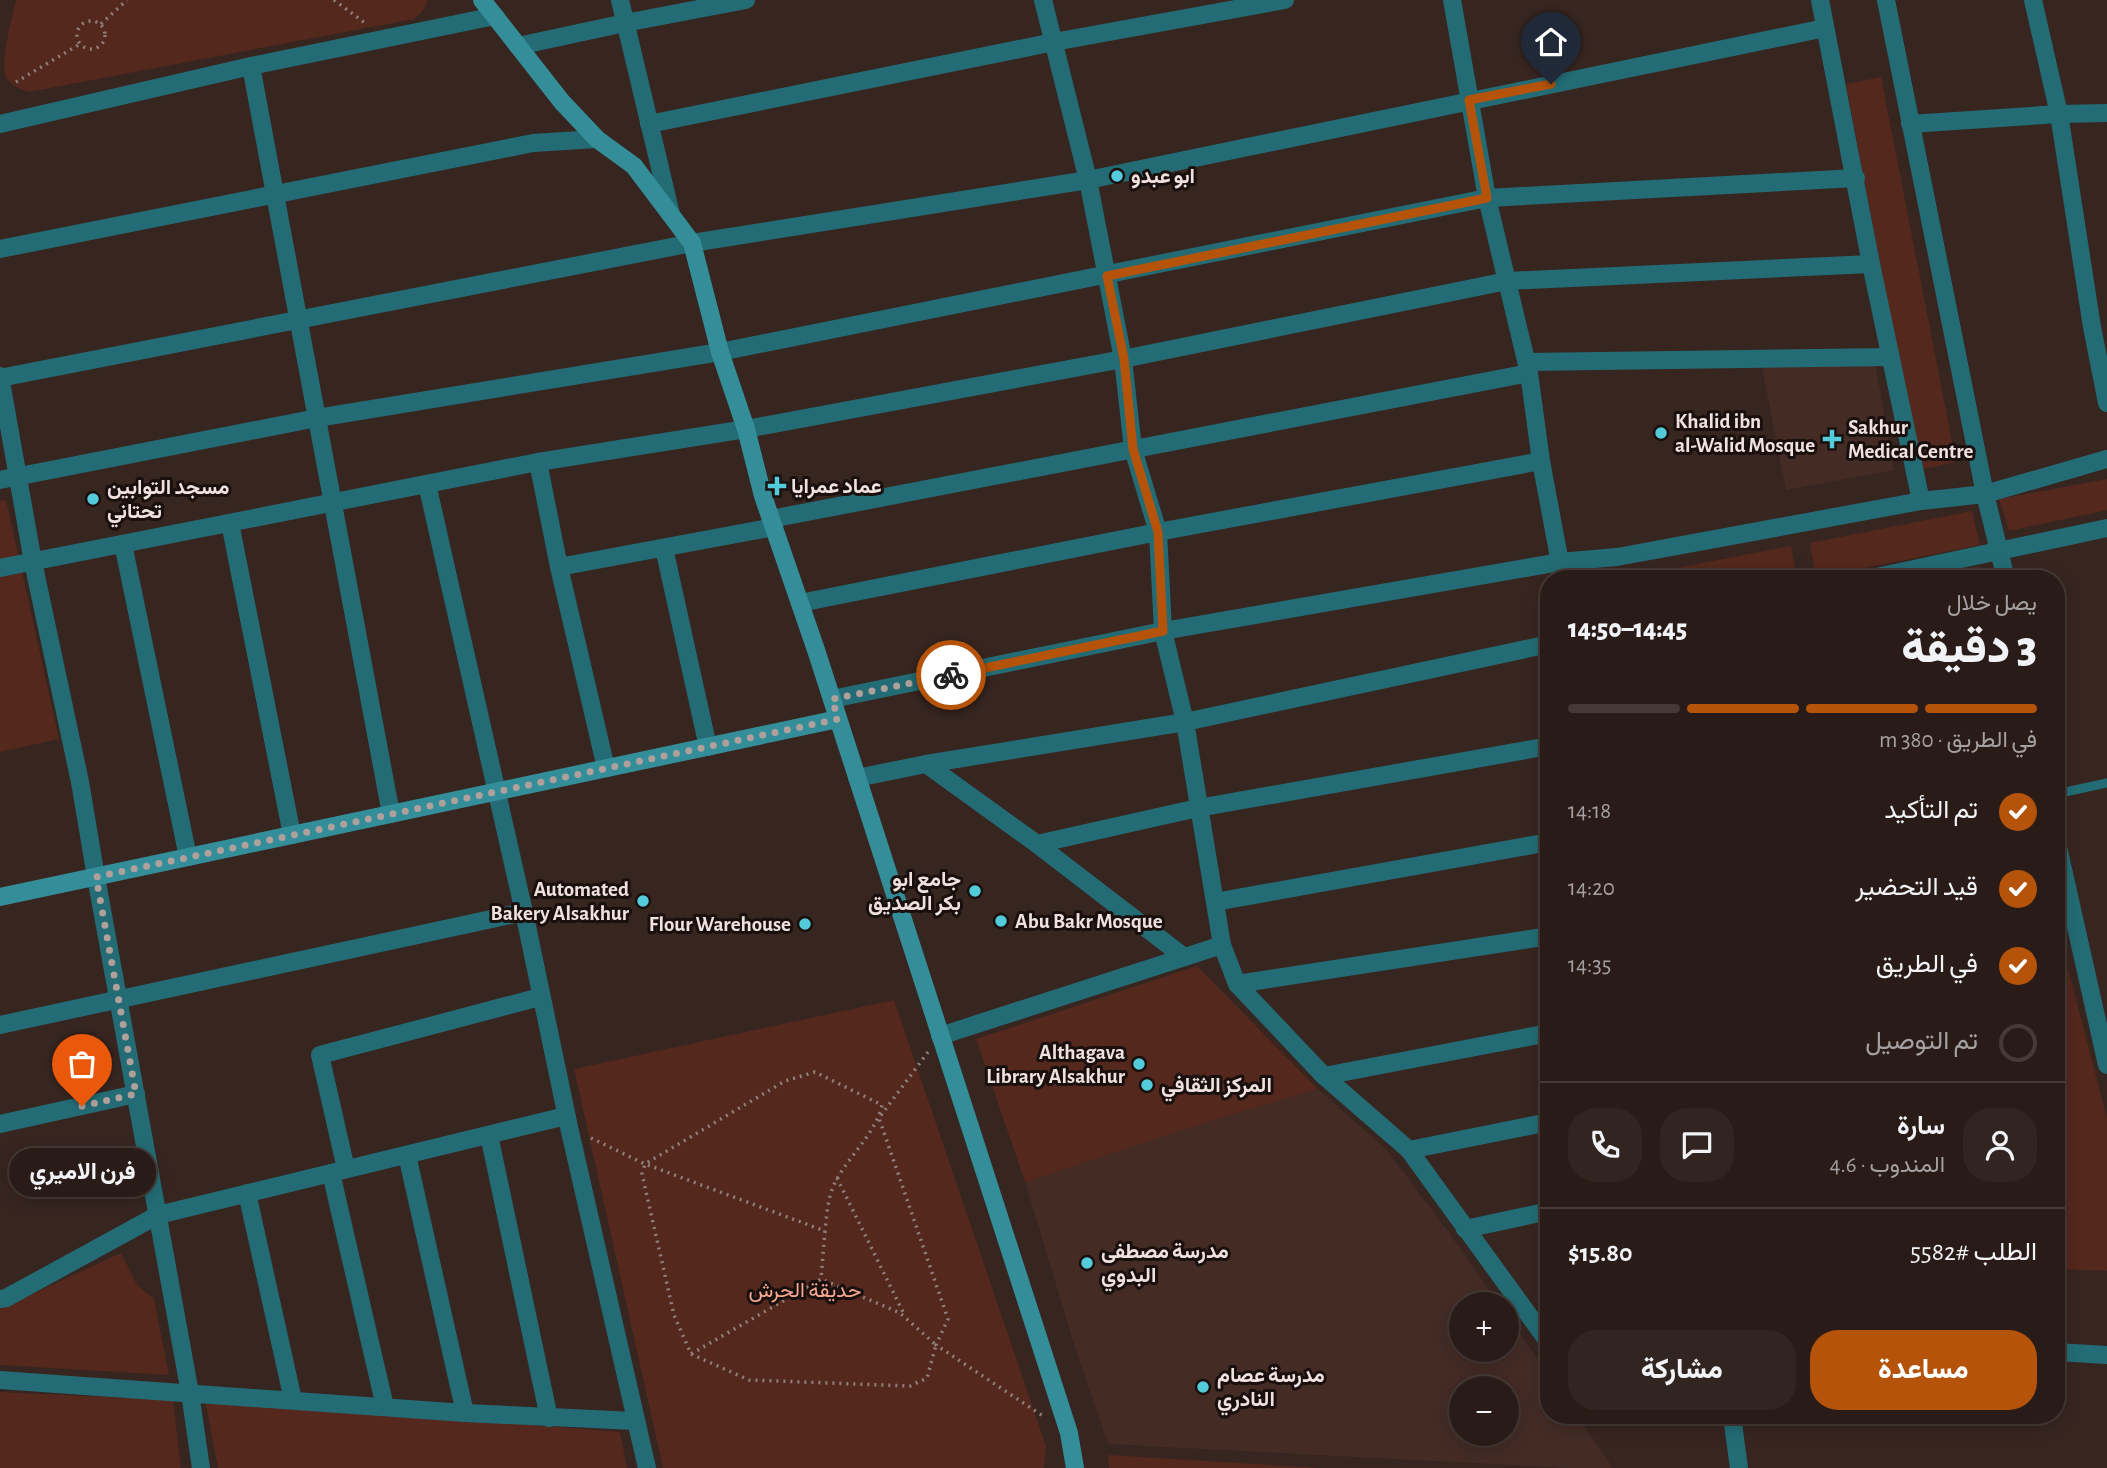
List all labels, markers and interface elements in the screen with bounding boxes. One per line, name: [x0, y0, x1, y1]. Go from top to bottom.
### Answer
pin: [1521, 12.0, 1581, 84]
icon: home: [1532, 23, 1570, 61]
place label: ابو عبدو: [1131, 166, 1195, 189]
marker: ابو عبدو: [1109, 168, 1125, 184]
place label: Khalid ibn al-Walid Mosque: [1675, 411, 1815, 456]
place label: Sakhur Medical Centre: [1848, 417, 1973, 462]
marker: Khalid ibn al-Walid Mosque: [1653, 425, 1669, 441]
marker: Sakhur Medical Centre: [1822, 429, 1842, 449]
place label: عماد عمرايا: [791, 476, 882, 499]
place label: مسجد التوابين تحتاني: [107, 477, 229, 528]
marker: عماد عمرايا: [769, 478, 785, 494]
marker: مسجد التوابين تحتاني: [85, 491, 101, 507]
text: يصل خلال: [1947, 592, 2037, 615]
text: 14:45–14:50: [1568, 616, 1687, 642]
text: 3 دقيقة: [1901, 625, 2037, 671]
courier: [916, 640, 986, 710]
icon: bike: [932, 656, 970, 694]
text: في الطريق · 380 m: [1879, 729, 2037, 752]
icon: check: [1999, 793, 2037, 831]
text: تم التأكيد: [1884, 797, 1978, 823]
text: 14:18: [1568, 800, 1611, 823]
place label: جامع ابو بكر الصديق: [868, 869, 961, 916]
icon: check: [1999, 870, 2037, 908]
text: قيد التحضير: [1855, 874, 1978, 900]
text: 14:20: [1568, 877, 1615, 900]
place label: Automated Bakery Alsakhur: [491, 879, 630, 924]
marker: جامع ابو بكر الصديق: [967, 883, 983, 899]
marker: Automated Bakery Alsakhur: [635, 893, 651, 909]
place label: Abu Bakr Mosque: [1015, 911, 1163, 932]
marker: Abu Bakr Mosque: [993, 913, 1009, 929]
place label: Flour Warehouse: [649, 914, 791, 935]
marker: Flour Warehouse: [797, 916, 813, 932]
icon: check: [1999, 947, 2037, 985]
text: في الطريق: [1876, 951, 1978, 977]
text: 14:35: [1568, 954, 1611, 977]
text: تم التوصيل: [1865, 1028, 1978, 1054]
pin: [52, 1034, 112, 1106]
place label: Althagava Library Alsakhur: [986, 1042, 1126, 1087]
icon: bag: [63, 1045, 101, 1083]
marker: Althagava Library Alsakhur: [1131, 1056, 1147, 1072]
place label: المركز الثقافي: [1161, 1075, 1272, 1102]
marker: المركز الثقافي: [1139, 1077, 1155, 1093]
button: phone: [1568, 1108, 1642, 1182]
button: chat: [1660, 1108, 1734, 1182]
button: person: [1963, 1108, 2037, 1182]
text: سارة: [1897, 1113, 1945, 1139]
callout: فرن الاميري: [8, 1148, 156, 1197]
text: المندوب · 4.6: [1830, 1154, 1945, 1177]
text: فرن الاميري: [29, 1161, 136, 1184]
text: الطلب #5582: [1910, 1239, 2037, 1265]
text: $15.80: [1568, 1240, 1633, 1266]
place label: مدرسة مصطفى البدوي: [1101, 1241, 1229, 1292]
marker: مدرسة مصطفى البدوي: [1079, 1255, 1095, 1271]
park label: حديقة الحرش: [748, 1280, 862, 1303]
map controls: [1449, 1292, 1519, 1446]
button: +: [1449, 1292, 1519, 1362]
button: مشاركة: [1568, 1330, 1796, 1410]
button: مساعدة: [1810, 1330, 2037, 1410]
place label: مدرسة عصام النادري: [1217, 1365, 1325, 1416]
button: −: [1449, 1376, 1519, 1446]
marker: مدرسة عصام النادري: [1195, 1379, 1211, 1395]

